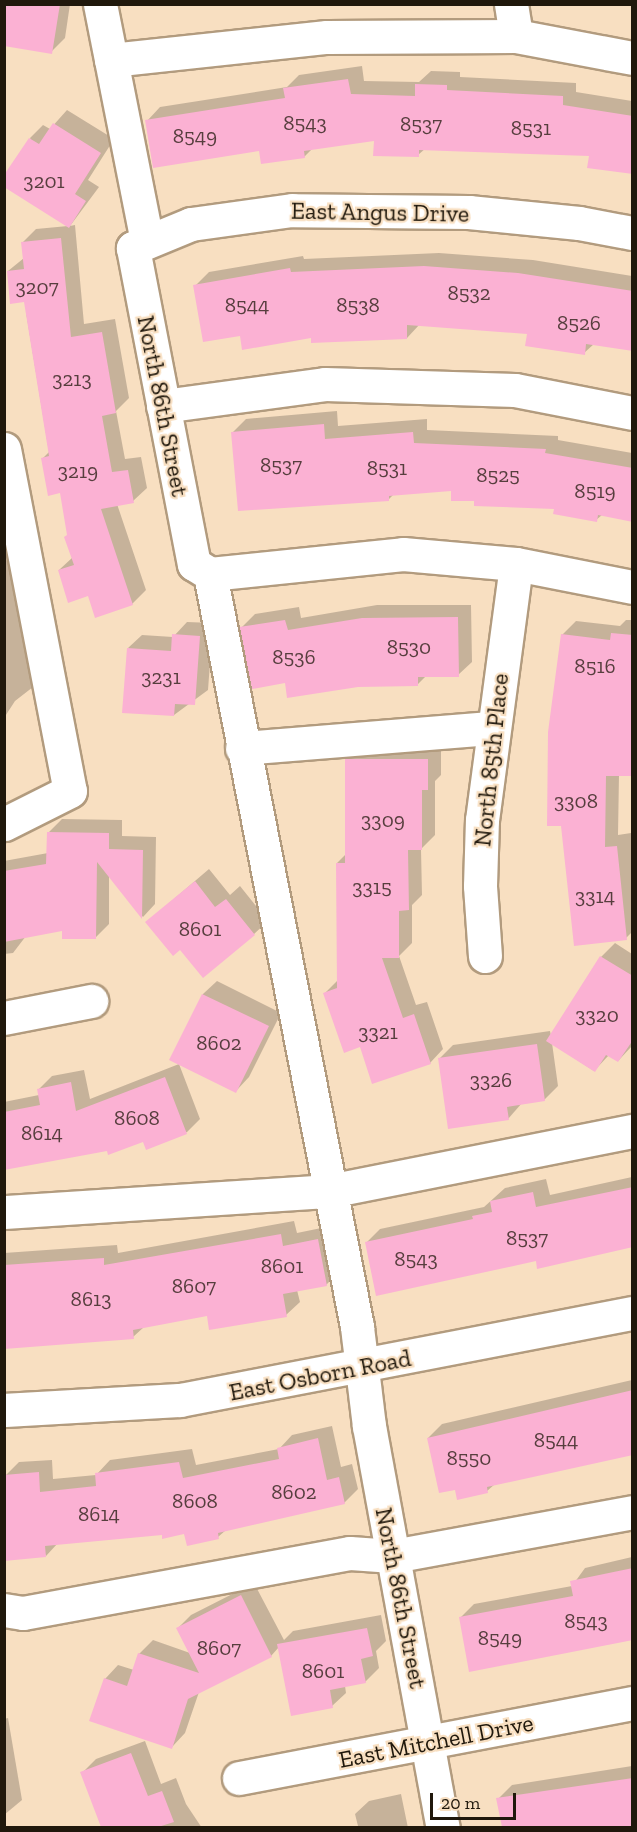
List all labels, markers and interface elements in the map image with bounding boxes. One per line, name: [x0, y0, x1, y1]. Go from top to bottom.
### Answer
house number: 8543: [283, 110, 327, 136]
house number: 8537: [400, 111, 442, 137]
house number: 8531: [511, 115, 551, 141]
house number: 8549: [173, 123, 217, 149]
house number: 3201: [23, 168, 65, 194]
street label: East Angus Drive: [290, 196, 470, 228]
house number: 3207: [15, 274, 59, 300]
house number: 8532: [447, 280, 491, 306]
house number: 8544: [225, 292, 269, 318]
house number: 8538: [336, 292, 380, 318]
house number: 8526: [557, 310, 601, 336]
street label: North 86th Street: [131, 313, 195, 499]
house number: 3213: [52, 366, 92, 392]
house number: 8537: [260, 452, 302, 478]
house number: 8531: [367, 455, 407, 481]
house number: 3219: [58, 458, 98, 484]
house number: 8525: [476, 462, 520, 488]
house number: 8519: [574, 478, 616, 504]
house number: 8530: [387, 634, 431, 660]
house number: 8536: [272, 644, 316, 670]
house number: 8516: [574, 653, 616, 679]
house number: 3231: [141, 664, 181, 690]
street label: North 85th Place: [468, 672, 514, 848]
house number: 3308: [554, 788, 598, 814]
house number: 3309: [361, 807, 405, 833]
house number: 3315: [352, 874, 392, 900]
house number: 3314: [575, 883, 615, 909]
house number: 8601: [179, 916, 221, 942]
house number: 3320: [575, 1002, 619, 1028]
house number: 3321: [358, 1019, 398, 1045]
house number: 8602: [196, 1030, 242, 1056]
house number: 3326: [470, 1067, 512, 1093]
house number: 8608: [114, 1105, 160, 1131]
house number: 8614: [21, 1120, 63, 1146]
house number: 8537: [506, 1225, 548, 1251]
house number: 8543: [394, 1246, 438, 1272]
house number: 8601: [261, 1253, 303, 1279]
house number: 8607: [172, 1273, 216, 1299]
house number: 8613: [71, 1286, 111, 1312]
street label: East Osborn Road: [227, 1343, 413, 1407]
house number: 8544: [534, 1427, 578, 1453]
house number: 8550: [447, 1445, 491, 1471]
house number: 8602: [271, 1479, 317, 1505]
house number: 8608: [172, 1488, 218, 1514]
house number: 8614: [78, 1501, 120, 1527]
street label: North 86th Street: [369, 1505, 433, 1691]
house number: 8543: [564, 1608, 608, 1634]
house number: 8549: [478, 1625, 522, 1651]
house number: 8607: [197, 1635, 241, 1661]
house number: 8601: [302, 1658, 344, 1684]
street label: East Mitchell Drive: [336, 1708, 536, 1774]
scale bar: [433, 1781, 518, 1819]
text: 20 m: [441, 1792, 480, 1814]

